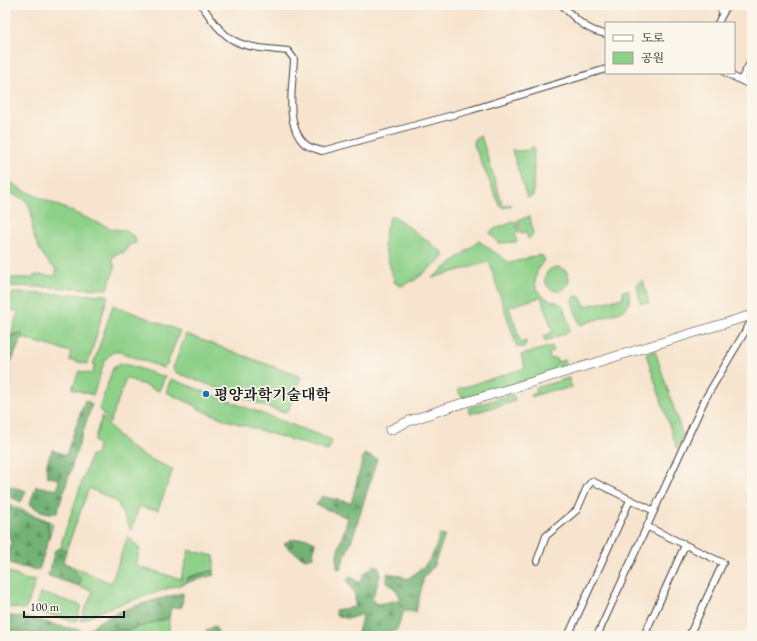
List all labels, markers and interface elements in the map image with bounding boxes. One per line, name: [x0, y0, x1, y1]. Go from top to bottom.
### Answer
legend: [605, 22, 735, 74]
text: 도로: [641, 30, 665, 46]
text: 공원: [641, 50, 664, 66]
place label: 평양과학기술대학: [214, 385, 330, 404]
marker: 평양과학기술대학: [201, 389, 211, 399]
scale bar: [24, 593, 124, 619]
text: 100 m: [30, 599, 60, 615]

